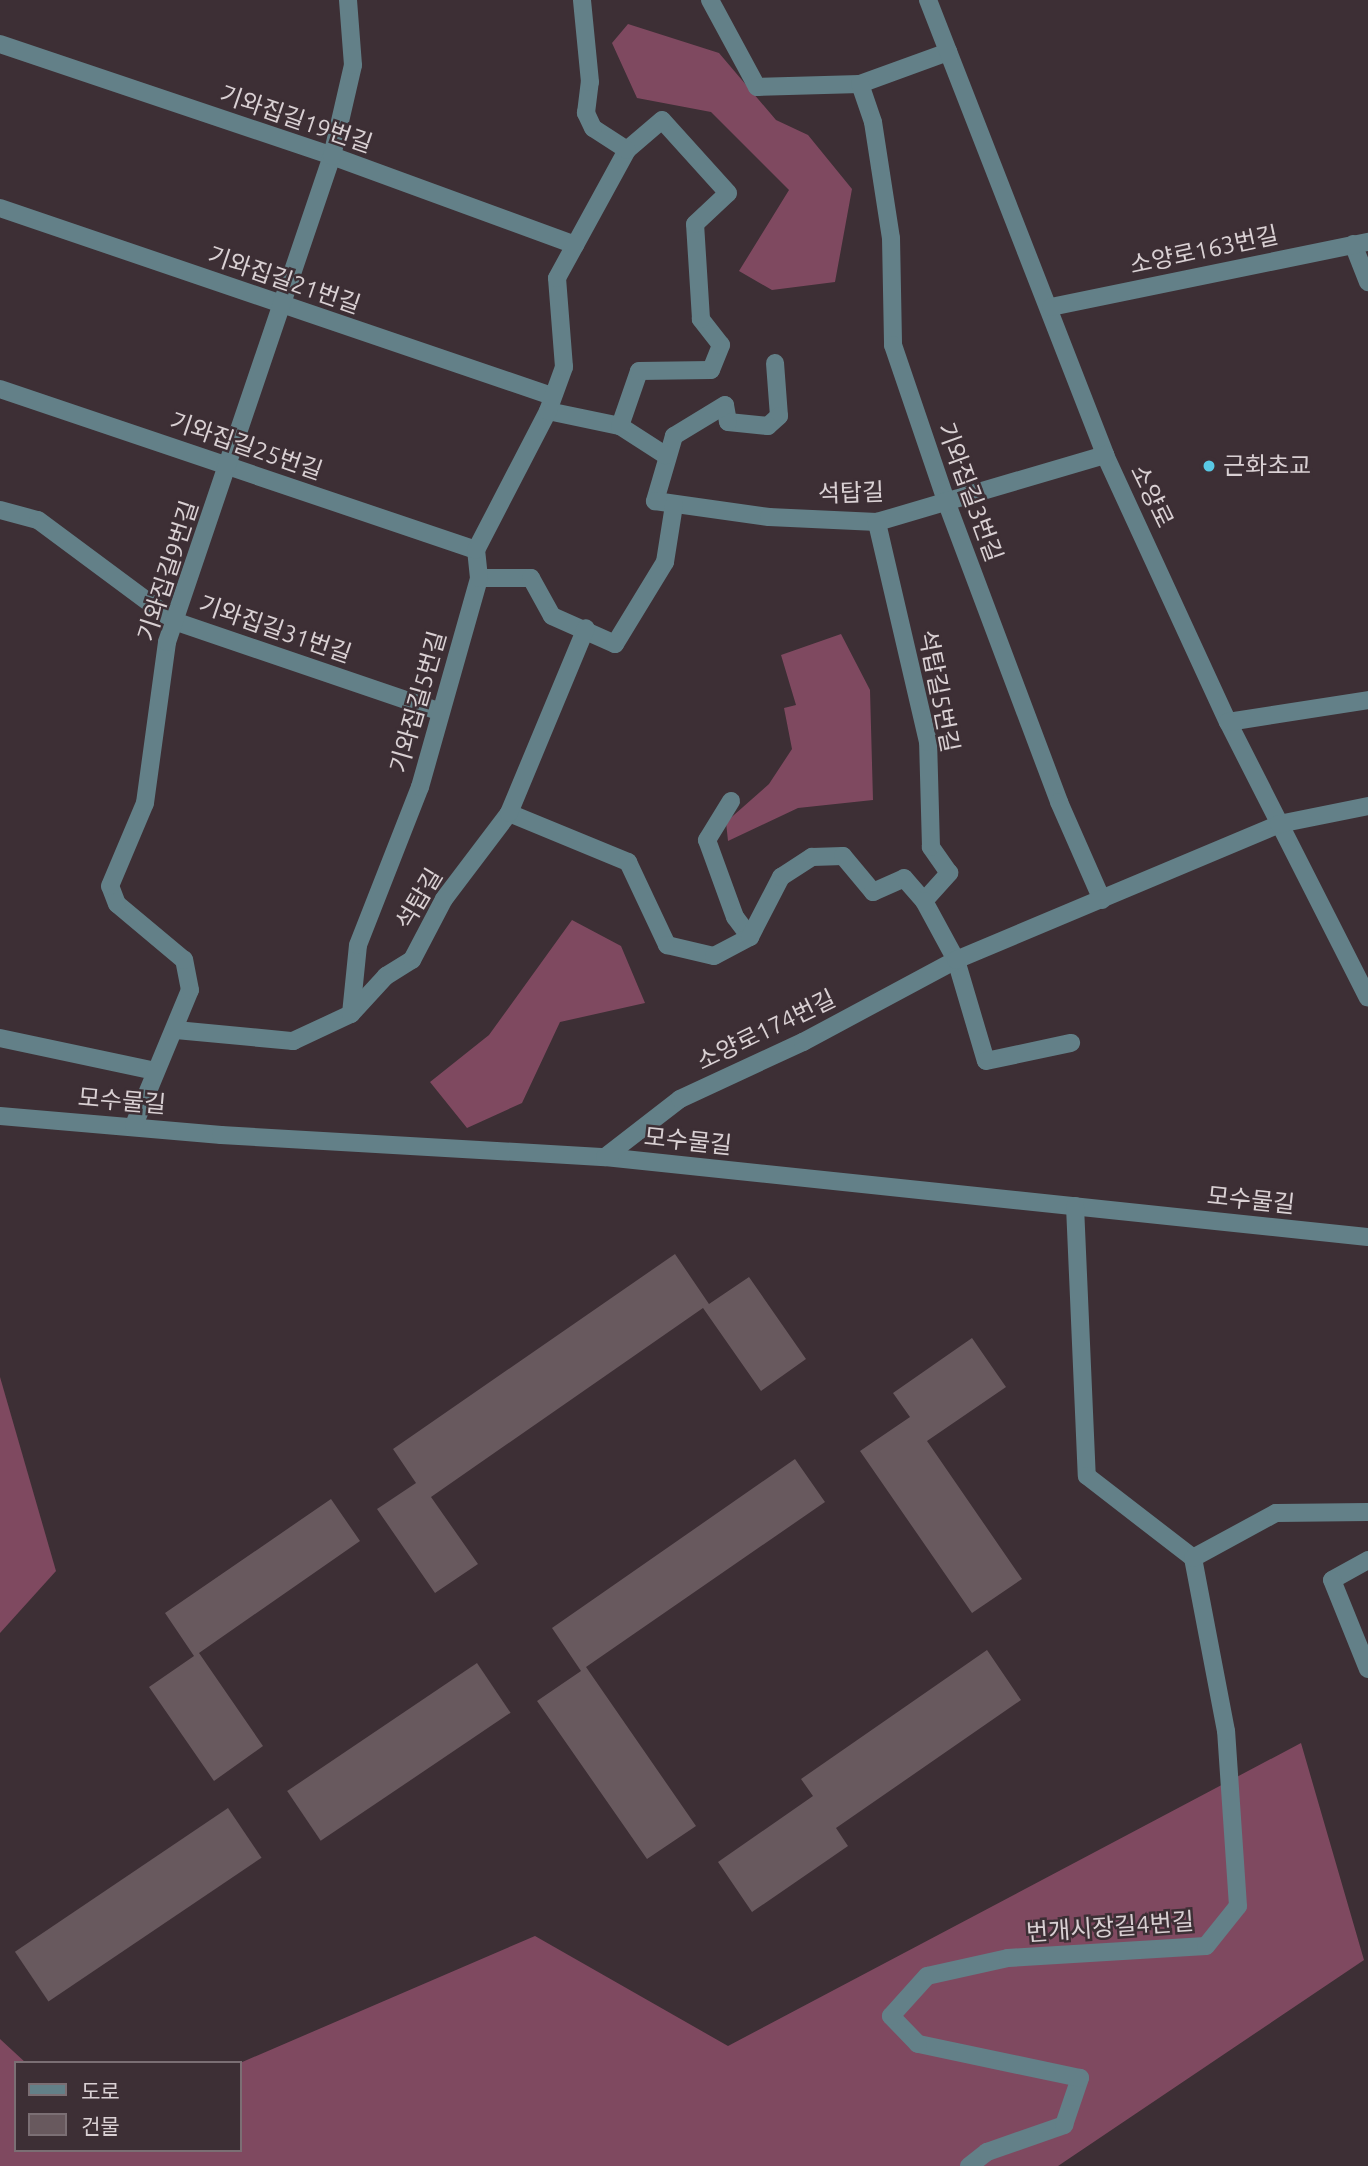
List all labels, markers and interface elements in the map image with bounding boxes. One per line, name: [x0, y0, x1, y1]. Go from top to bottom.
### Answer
street label: 기와집길19번길: [216, 79, 376, 159]
street label: 소양로163번길: [1127, 220, 1281, 280]
street label: 기와집길21번길: [204, 240, 364, 320]
street label: 기와집길25번길: [166, 406, 326, 486]
street label: 기와집길3번길: [931, 418, 1009, 566]
place label: 근화초교: [1223, 452, 1311, 480]
marker: 근화초교: [1201, 458, 1217, 474]
street label: 소양로: [1125, 460, 1179, 532]
street label: 석탑길: [817, 477, 885, 509]
street label: 기와집길9번길: [132, 497, 204, 645]
street label: 기와집길31번길: [195, 589, 355, 669]
street label: 석탑길5번길: [913, 627, 965, 755]
street label: 기와집길5번길: [384, 628, 452, 776]
street label: 석탑길: [390, 863, 448, 935]
street label: 소양로174번길: [692, 984, 840, 1076]
street label: 모수물길: [77, 1083, 167, 1119]
street label: 모수물길: [643, 1122, 733, 1160]
street label: 모수물길: [1206, 1181, 1296, 1219]
street label: 번개시장길4번길: [1025, 1907, 1195, 1947]
legend: [14, 2061, 242, 2152]
text: 도로: [81, 2079, 120, 2103]
text: 건물: [81, 2114, 120, 2138]

